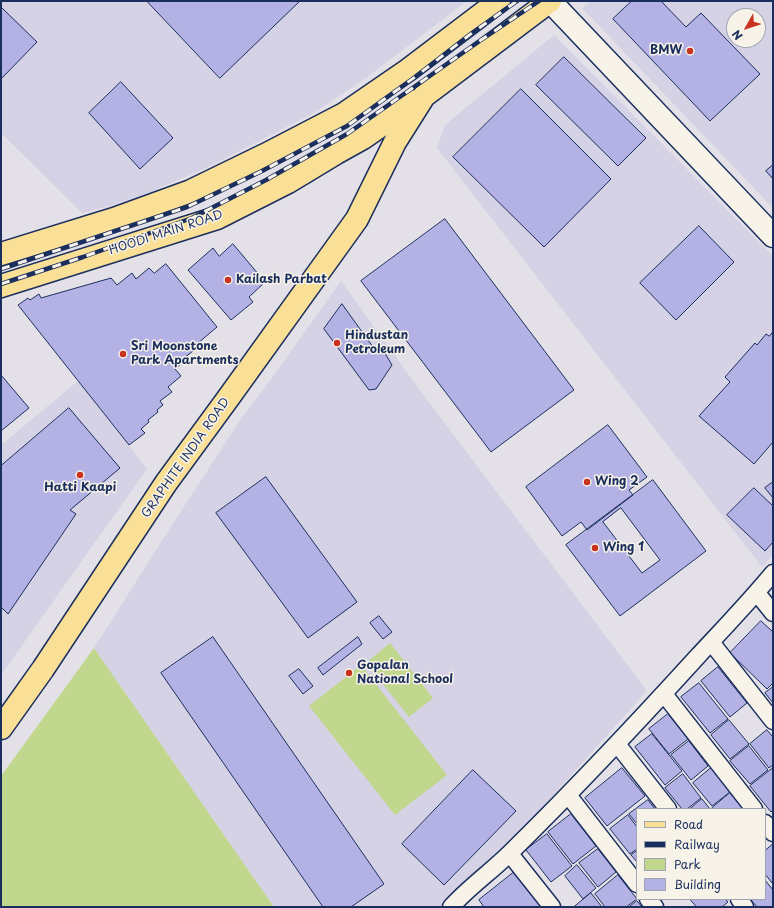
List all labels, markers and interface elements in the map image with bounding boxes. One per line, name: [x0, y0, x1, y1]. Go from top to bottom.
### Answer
north arrow: [726, 8, 766, 48]
text: N: [728, 27, 746, 44]
place label: BMW: [650, 44, 682, 58]
marker: BMW: [685, 46, 695, 56]
street label: HOODI MAIN ROAD: [107, 208, 225, 258]
place label: Kailash Parbat: [236, 273, 327, 287]
marker: Kailash Parbat: [223, 275, 233, 285]
place label: Hindustan Petroleum: [345, 329, 408, 357]
marker: Hindustan Petroleum: [332, 338, 342, 348]
place label: Sri Moonstone Park Apartments: [131, 340, 239, 368]
marker: Sri Moonstone Park Apartments: [118, 349, 128, 359]
street label: GRAPHITE INDIA ROAD: [139, 395, 233, 521]
marker: Hatti Kaapi: [75, 470, 85, 480]
place label: Wing 2: [595, 475, 639, 489]
marker: Wing 2: [582, 477, 592, 487]
place label: Hatti Kaapi: [44, 481, 116, 495]
place label: Wing 1: [603, 541, 644, 555]
marker: Wing 1: [590, 543, 600, 553]
place label: Gopalan National School: [357, 659, 453, 687]
marker: Gopalan National School: [344, 668, 354, 678]
legend: [636, 808, 766, 900]
text: Road: [674, 815, 703, 833]
text: Railway: [674, 835, 720, 853]
text: Park: [674, 855, 701, 873]
text: Building: [674, 875, 721, 893]

